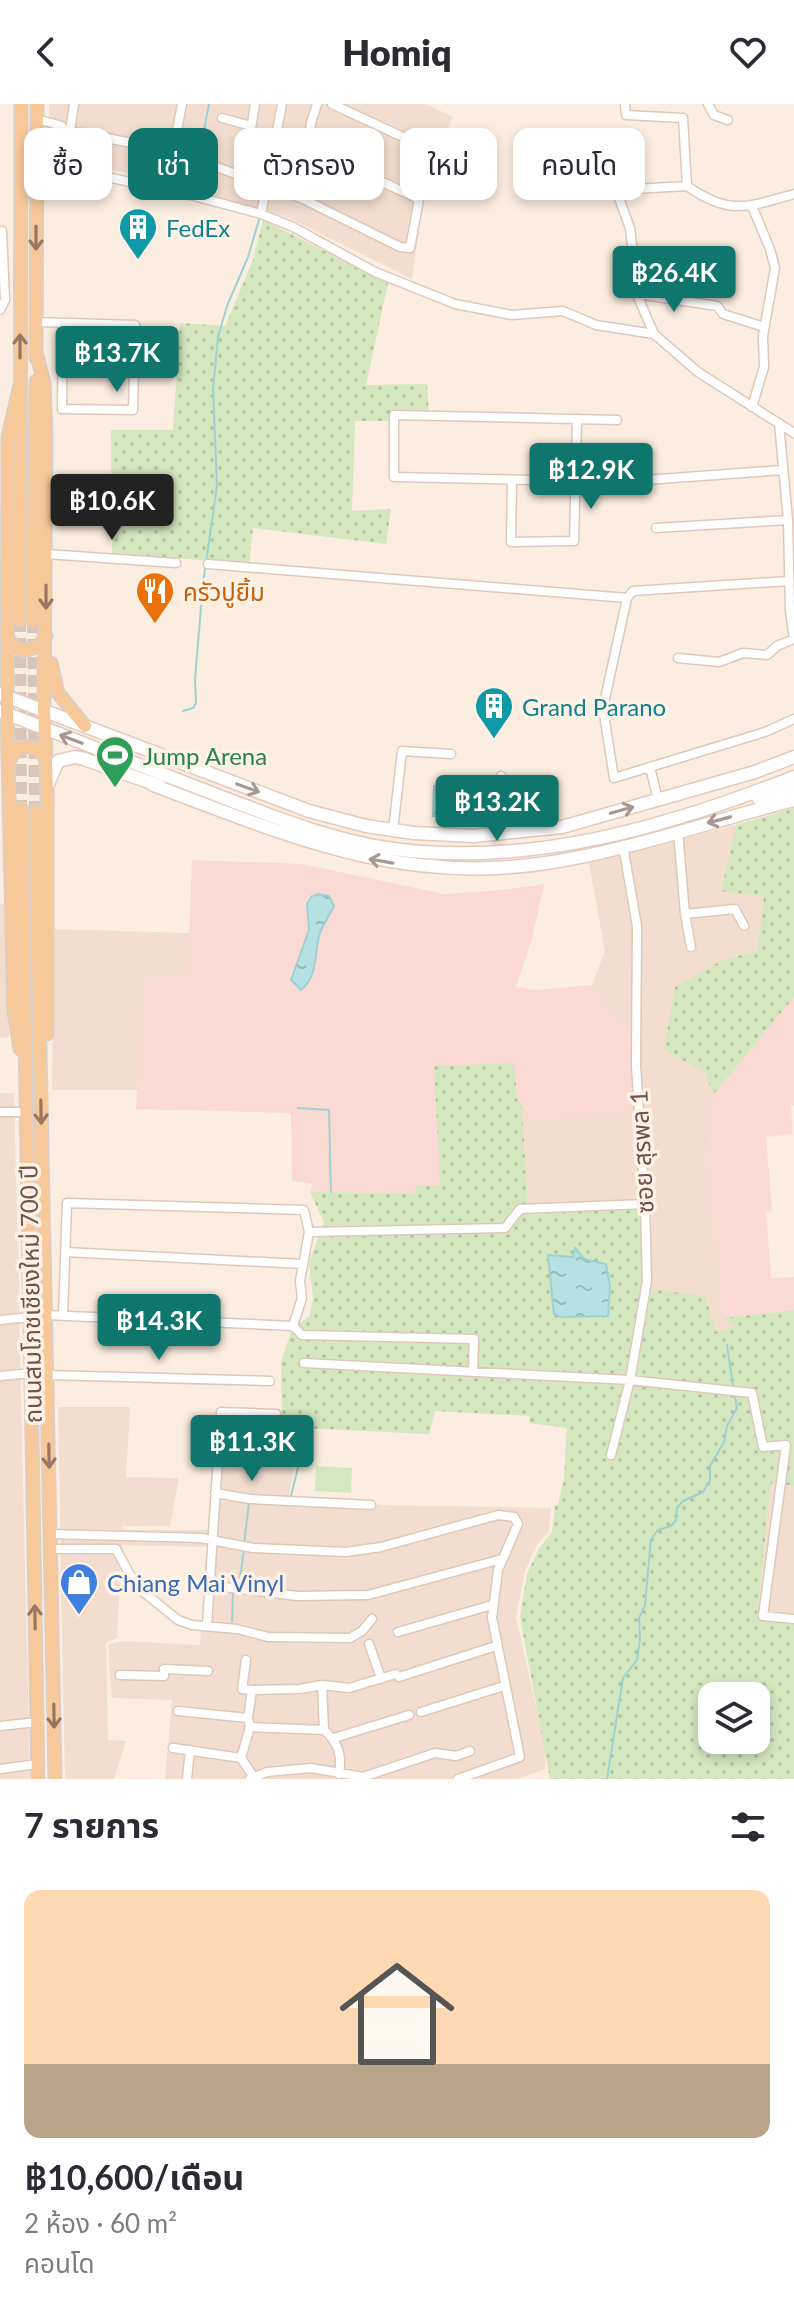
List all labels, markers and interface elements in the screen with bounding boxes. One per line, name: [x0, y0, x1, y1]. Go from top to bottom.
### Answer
icon: back: [24, 30, 68, 74]
text: Homiq: [342, 30, 452, 74]
icon: heart: [726, 30, 770, 74]
chip: ซื้อ: [24, 128, 112, 200]
chip: เช่า: [128, 128, 218, 200]
chip: ตัวกรอง: [234, 128, 384, 200]
chip: ใหม่: [400, 128, 497, 200]
chip: คอนโด: [513, 128, 645, 200]
building icon: FedEx: [117, 206, 159, 261]
place label: FedEx: [166, 213, 230, 242]
one-way arrow: [28, 224, 44, 251]
pin: ฿26.4K: [609, 246, 739, 314]
text: ฿26.4K: [631, 256, 717, 288]
pin: ฿13.7K: [52, 326, 182, 394]
one-way arrow: [12, 333, 28, 360]
text: ฿13.7K: [74, 336, 160, 368]
pin: ฿12.9K: [526, 443, 656, 511]
text: ฿12.9K: [548, 453, 634, 485]
pin: ฿10.6K: [47, 474, 177, 542]
text: ฿10.6K: [69, 484, 155, 516]
restaurant icon: ครัวปูยิ้ม: [134, 570, 176, 625]
place label: ครัวปูยิ้ม: [183, 577, 265, 608]
one-way arrow: [38, 583, 54, 610]
building icon: Grand Parano: [473, 685, 515, 740]
place label: Grand Parano: [522, 692, 666, 721]
one-way arrow: [60, 731, 84, 745]
sports icon: Jump Arena: [94, 734, 136, 789]
place label: Jump Arena: [143, 741, 267, 770]
pin: ฿13.2K: [432, 775, 562, 843]
one-way arrow: [235, 782, 260, 796]
text: ฿13.2K: [454, 785, 540, 817]
one-way arrow: [609, 802, 635, 817]
one-way arrow: [706, 813, 732, 828]
one-way arrow: [369, 852, 394, 867]
street label: ซอย สุรพล 1: [623, 1090, 661, 1214]
one-way arrow: [34, 1098, 49, 1125]
street label: ถนนสมโภชเชียงใหม่ 700 ปี: [13, 1164, 47, 1424]
pin: ฿14.3K: [94, 1294, 224, 1362]
text: ฿14.3K: [116, 1304, 202, 1336]
pin: ฿11.3K: [187, 1415, 317, 1483]
text: ฿11.3K: [209, 1425, 295, 1457]
one-way arrow: [41, 1442, 56, 1469]
shop icon: Chiang Mai Vinyl: [58, 1561, 100, 1616]
place label: Chiang Mai Vinyl: [107, 1568, 284, 1597]
one-way arrow: [27, 1604, 43, 1631]
map controls: [698, 1682, 770, 1754]
button: layers: [698, 1682, 770, 1754]
one-way arrow: [46, 1702, 62, 1729]
text: 7 รายการ: [24, 1804, 159, 1845]
icon: filters: [726, 1805, 770, 1849]
icon: home: [325, 1942, 469, 2086]
text: ฿10,600/เดือน: [24, 2156, 244, 2197]
text: 2 ห้อง · 60 m²: [24, 2207, 177, 2239]
text: คอนโด: [24, 2247, 95, 2279]

